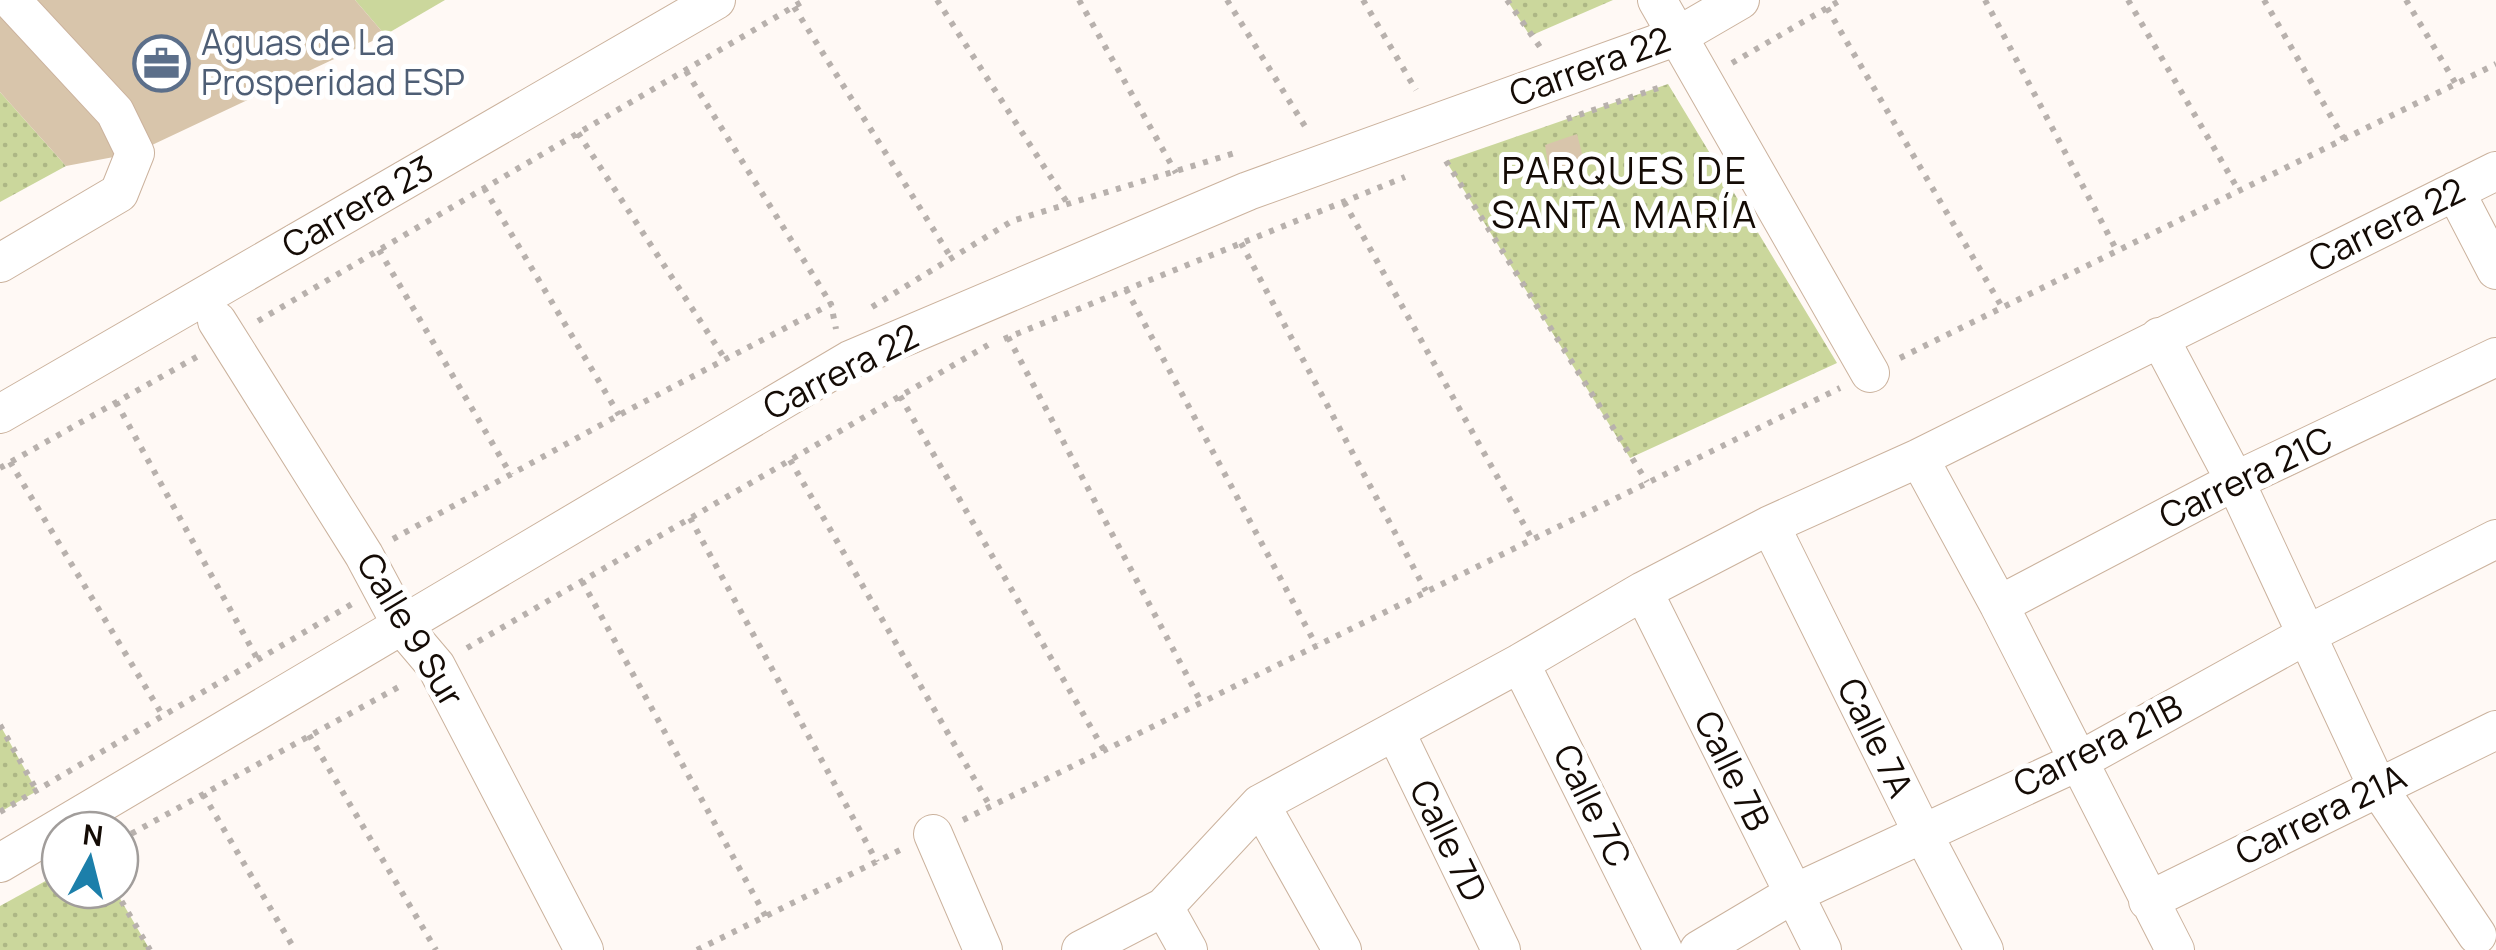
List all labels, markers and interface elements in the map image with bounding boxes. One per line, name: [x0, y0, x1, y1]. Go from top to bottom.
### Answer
street label: Carrera 22: [1502, 15, 1677, 117]
place label: Aguas de La Prosperidad ESP: [201, 18, 465, 106]
office icon: Aguas de La Prosperidad ESP: [132, 33, 192, 93]
street label: Carrera 23: [273, 143, 442, 269]
district label: PARQUES DE SANTA MARÍA: [1491, 143, 1759, 239]
street label: Carrera 22: [2300, 166, 2473, 283]
street label: Carrera 22: [755, 312, 926, 431]
street label: Carrera 21C: [2151, 415, 2340, 540]
street label: Calle 9 Sur: [346, 543, 476, 716]
street label: Calle 7A: [1827, 670, 1925, 805]
street label: Carrera 21B: [2005, 682, 2190, 808]
street label: Calle 7B: [1683, 703, 1782, 838]
street label: Calle 7C: [1543, 736, 1643, 875]
street label: Carrera 21A: [2227, 752, 2414, 876]
street label: Calle 7D: [1399, 772, 1499, 909]
north arrow: [40, 810, 140, 910]
text: N: [81, 814, 105, 854]

